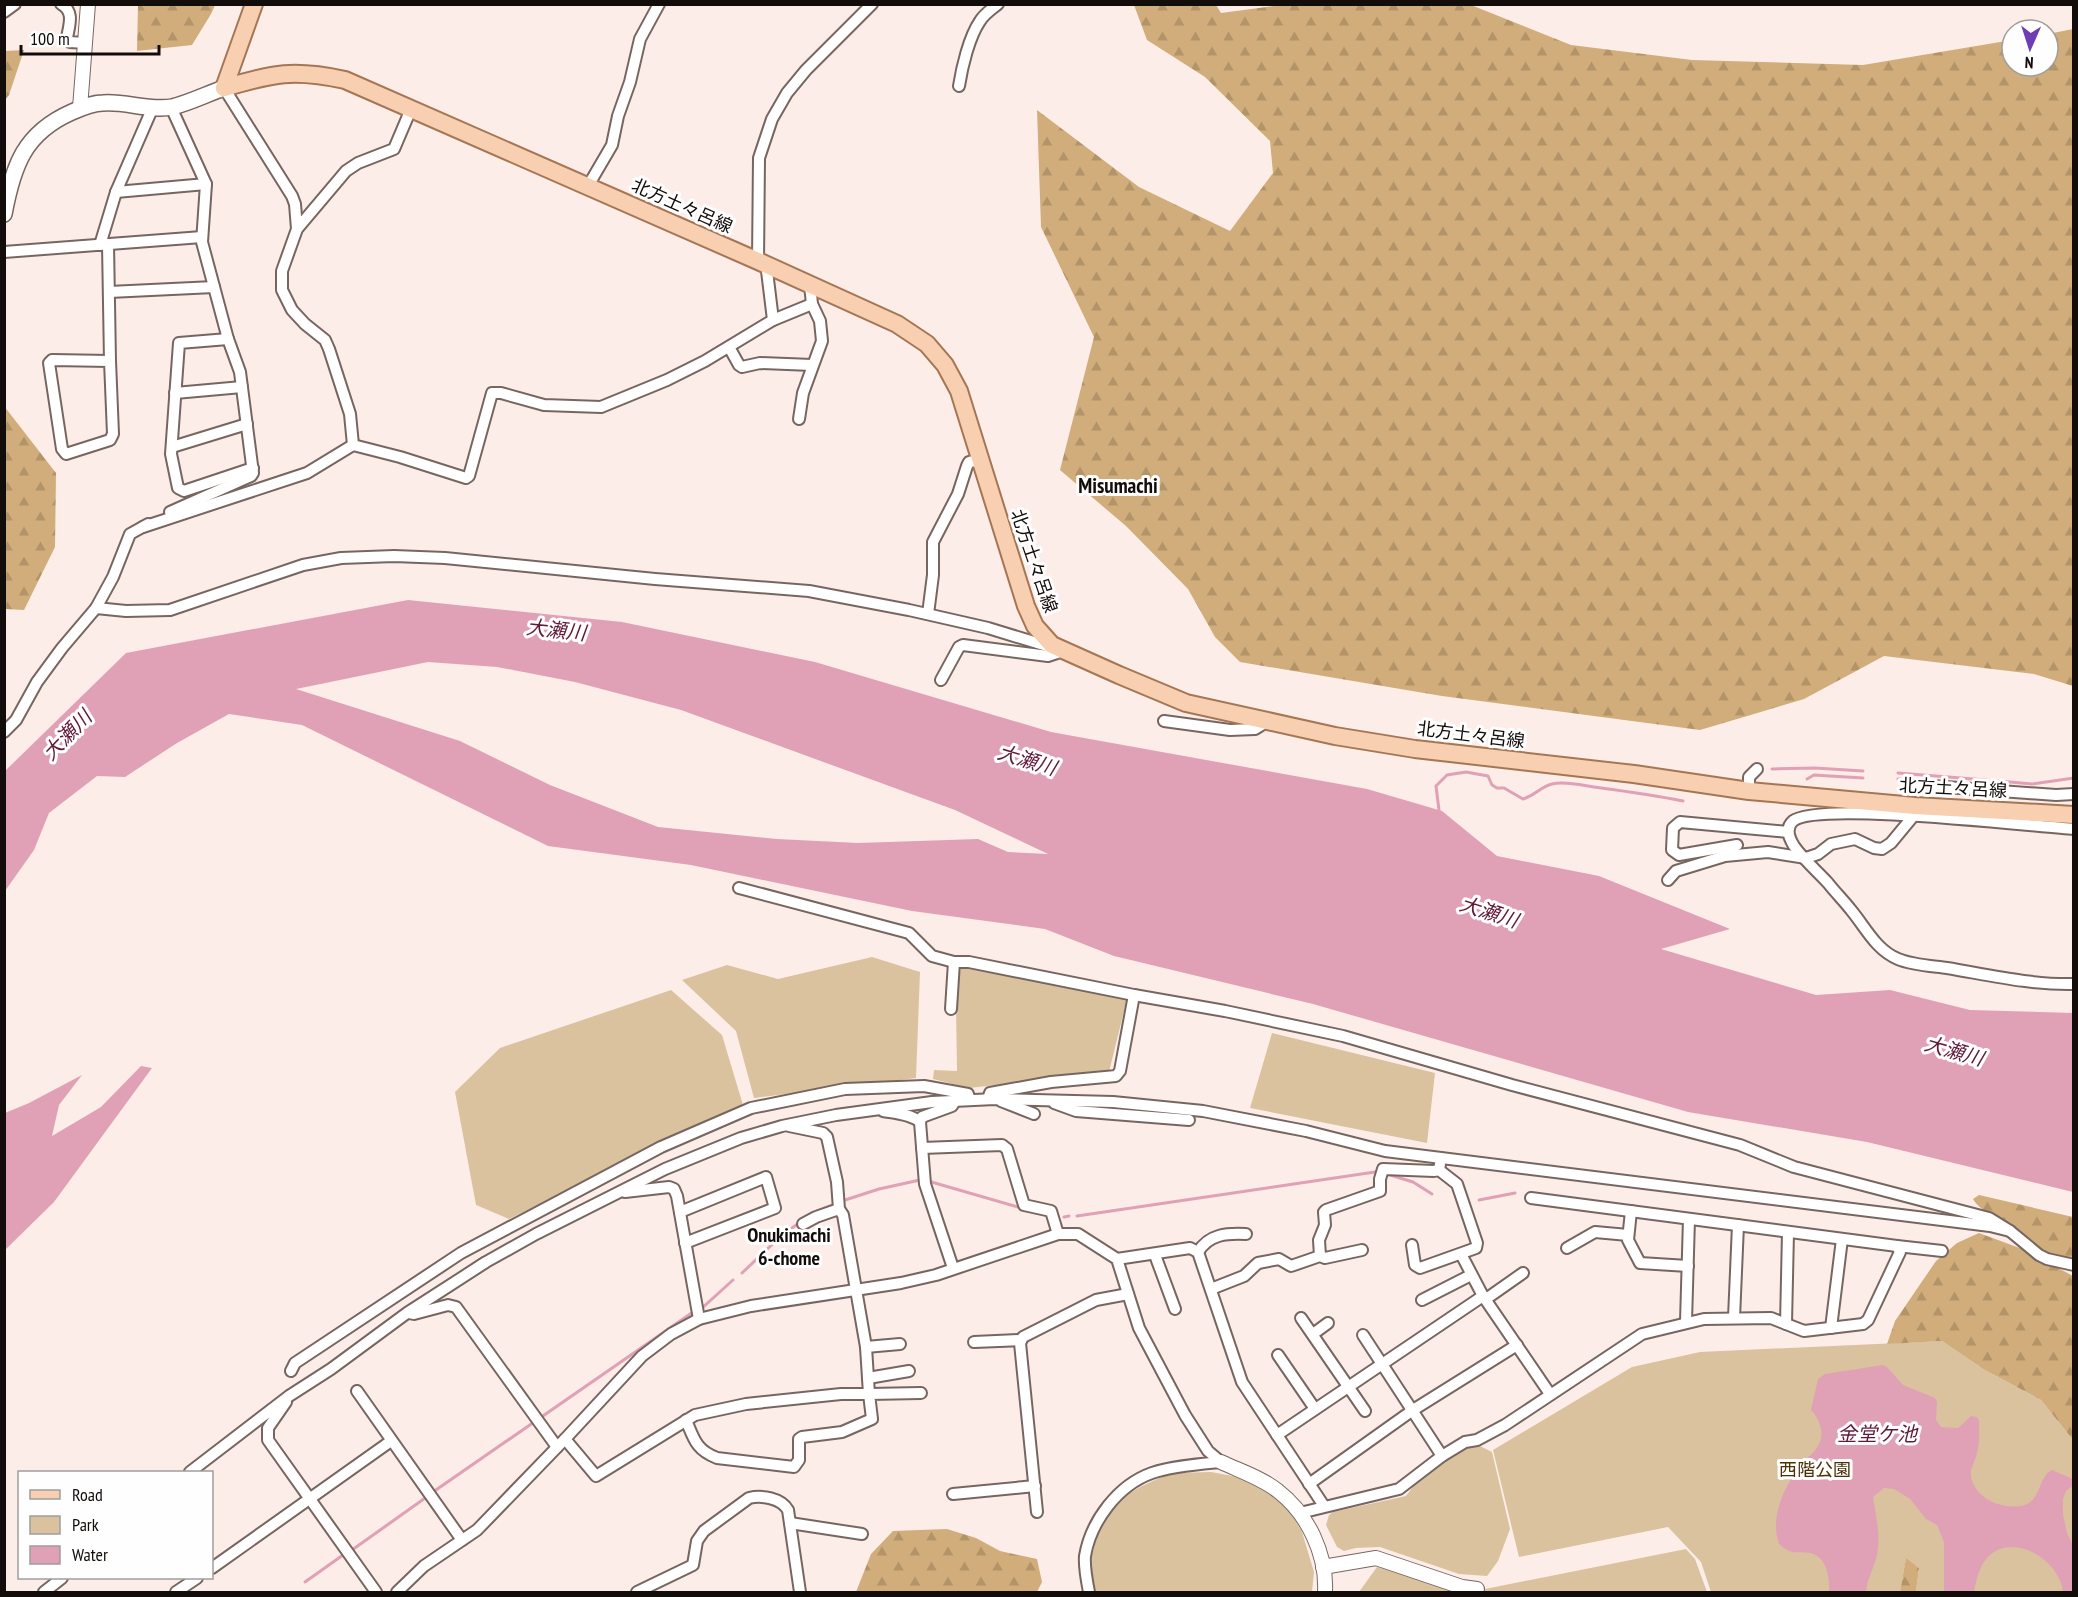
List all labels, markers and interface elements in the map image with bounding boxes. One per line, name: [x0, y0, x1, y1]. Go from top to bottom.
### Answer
scale bar: [21, 18, 159, 56]
north arrow: [2000, 18, 2060, 78]
text: 100 m: [30, 27, 70, 50]
text: N: [2024, 53, 2034, 73]
street label: 北方土々呂線: [628, 173, 736, 238]
district label: Misumachi: [1078, 472, 1158, 499]
street label: 北方土々呂線: [1006, 506, 1063, 616]
water label: 大瀬川: [525, 614, 589, 646]
water label: 大瀬川: [37, 703, 99, 766]
street label: 北方土々呂線: [1416, 717, 1526, 752]
water label: 大瀬川: [995, 739, 1061, 782]
street label: 北方土々呂線: [1898, 773, 2008, 802]
water label: 大瀬川: [1456, 890, 1523, 934]
water label: 大瀬川: [1922, 1030, 1988, 1072]
district label: Onukimachi 6-chome: [747, 1222, 831, 1271]
water label: 金堂ケ池: [1837, 1421, 1919, 1447]
park label: 西階公園: [1779, 1458, 1851, 1481]
legend: [18, 1471, 213, 1579]
text: Road: [72, 1483, 103, 1506]
text: Park: [72, 1513, 99, 1536]
text: Water: [72, 1543, 108, 1566]

